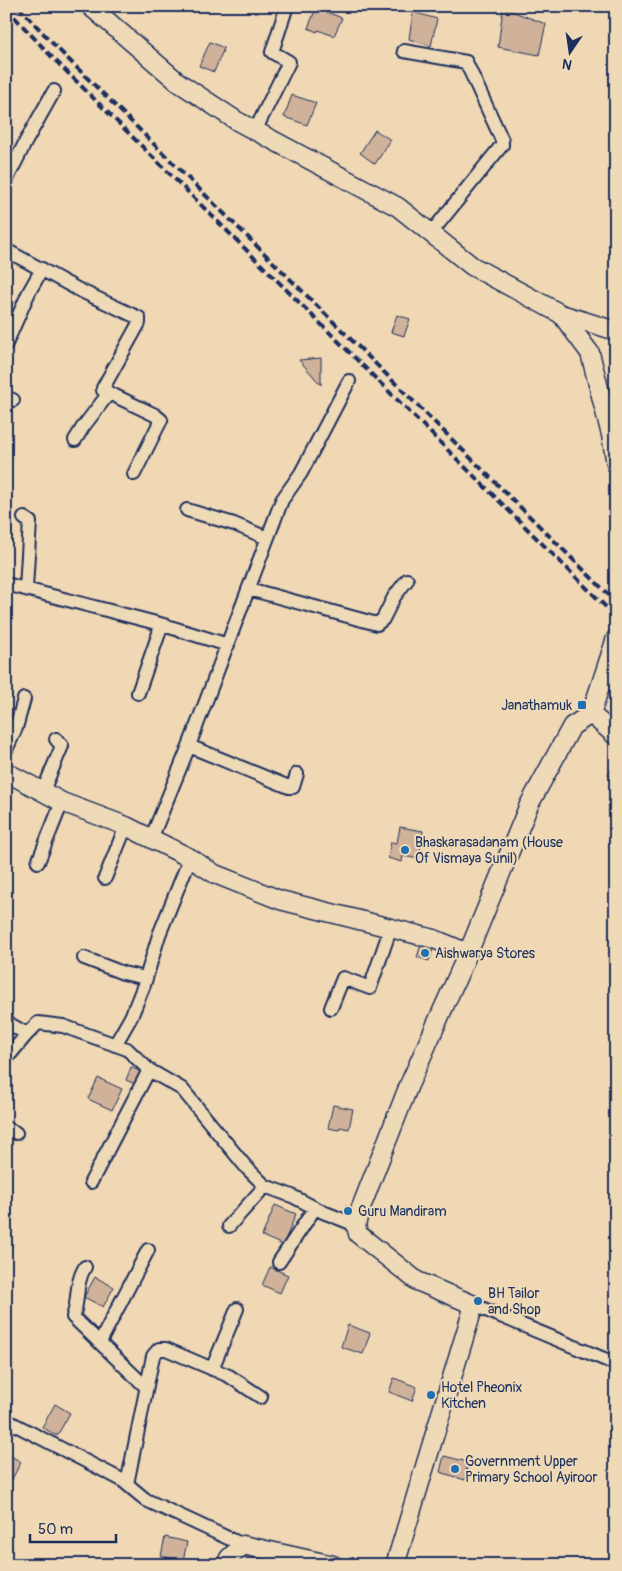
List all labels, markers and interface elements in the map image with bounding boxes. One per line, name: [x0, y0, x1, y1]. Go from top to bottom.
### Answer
north arrow: [544, 28, 594, 78]
text: N: [561, 55, 574, 74]
place label: Janathamuk: [501, 697, 572, 714]
marker: Janathamuk: [576, 699, 588, 711]
place label: Bhaskarasadanam (House Of Vismaya Sunil): [415, 834, 563, 867]
marker: Bhaskarasadanam (House Of Vismaya Sunil): [399, 844, 411, 856]
place label: Aishwarya Stores: [435, 945, 536, 962]
marker: Aishwarya Stores: [419, 947, 431, 959]
place label: Guru Mandiram: [358, 1203, 447, 1220]
marker: Guru Mandiram: [342, 1205, 354, 1217]
place label: BH Tailor and Shop: [488, 1285, 541, 1318]
marker: BH Tailor and Shop: [472, 1295, 484, 1307]
place label: Hotel Pheonix Kitchen: [441, 1379, 522, 1412]
marker: Hotel Pheonix Kitchen: [425, 1389, 437, 1401]
place label: Government Upper Primary School Ayiroor: [465, 1453, 598, 1486]
marker: Government Upper Primary School Ayiroor: [449, 1463, 461, 1475]
scale bar: [30, 1511, 116, 1543]
text: 50 m: [38, 1520, 73, 1539]

